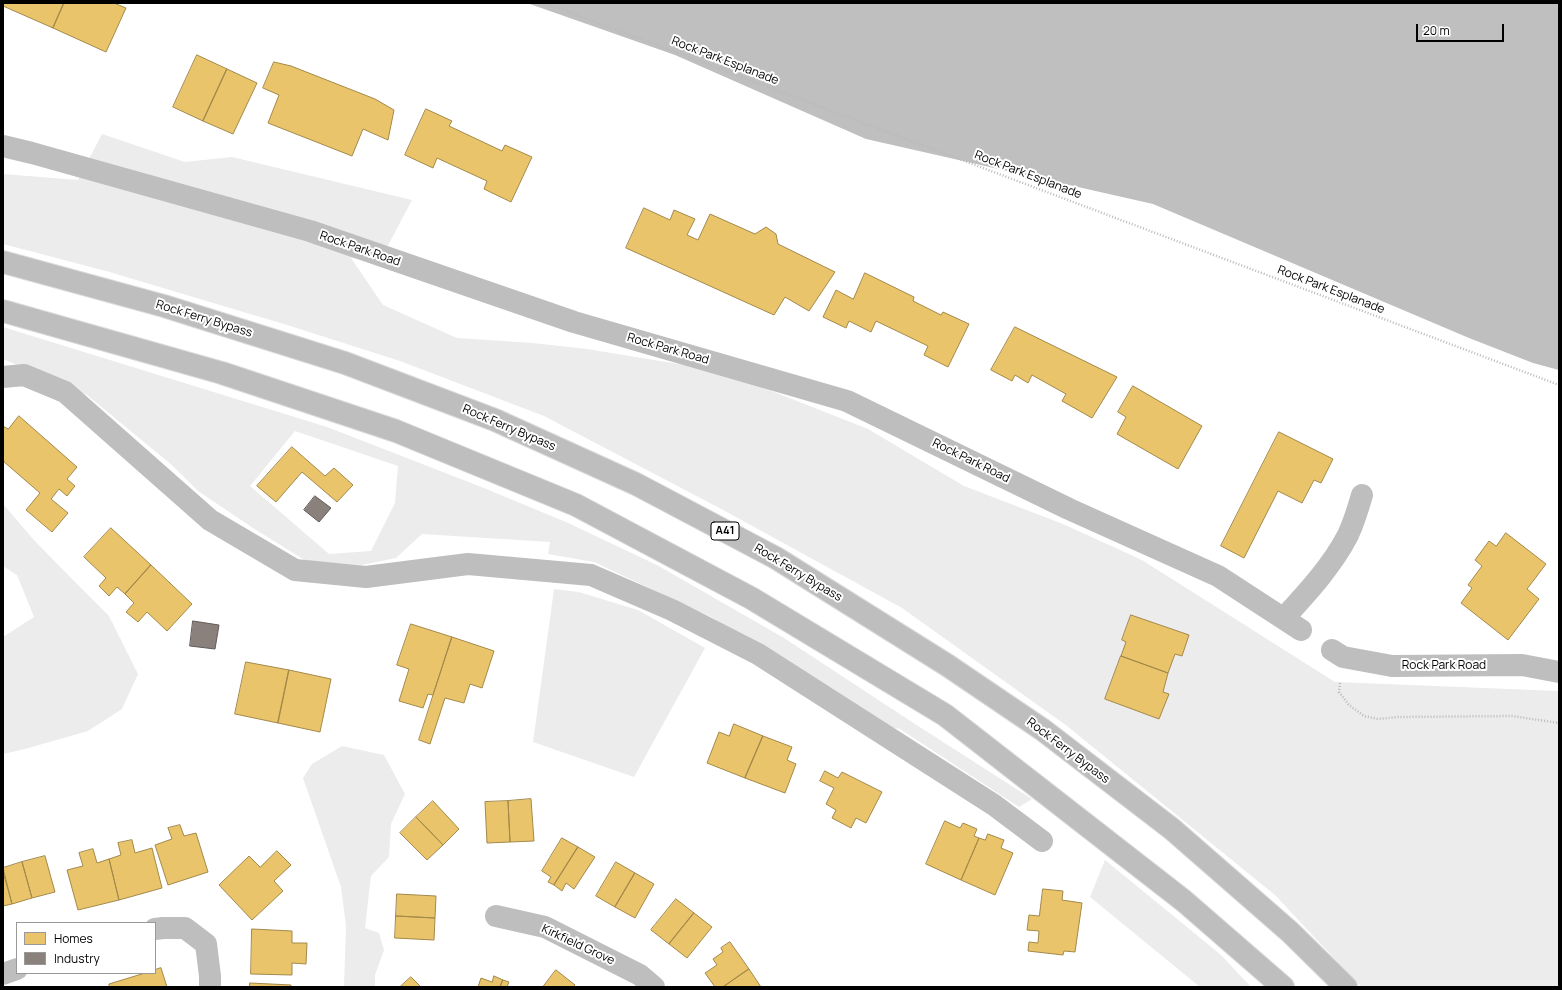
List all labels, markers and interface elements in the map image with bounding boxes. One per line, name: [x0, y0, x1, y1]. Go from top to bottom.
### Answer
scale bar: [1418, 16, 1506, 42]
text: 20 m: [1423, 22, 1450, 39]
street label: Rock Park Esplanade: [669, 34, 781, 88]
street label: Rock Park Esplanade: [972, 148, 1084, 202]
street label: Rock Park Road: [318, 228, 402, 270]
street label: Rock Park Esplanade: [1275, 263, 1387, 317]
street label: Rock Ferry Bypass: [154, 298, 254, 340]
street label: Rock Park Road: [625, 330, 711, 368]
street label: Rock Ferry Bypass: [460, 402, 558, 454]
street label: Rock Park Road: [930, 436, 1012, 486]
road number: A41: [711, 522, 739, 540]
street label: Rock Ferry Bypass: [751, 541, 845, 605]
street label: Rock Park Road: [1402, 659, 1486, 673]
street label: Rock Ferry Bypass: [1024, 715, 1112, 787]
legend: [16, 922, 156, 974]
street label: Kirkfield Grove: [539, 922, 617, 968]
text: Homes: [54, 930, 93, 947]
text: Industry: [54, 950, 100, 967]

